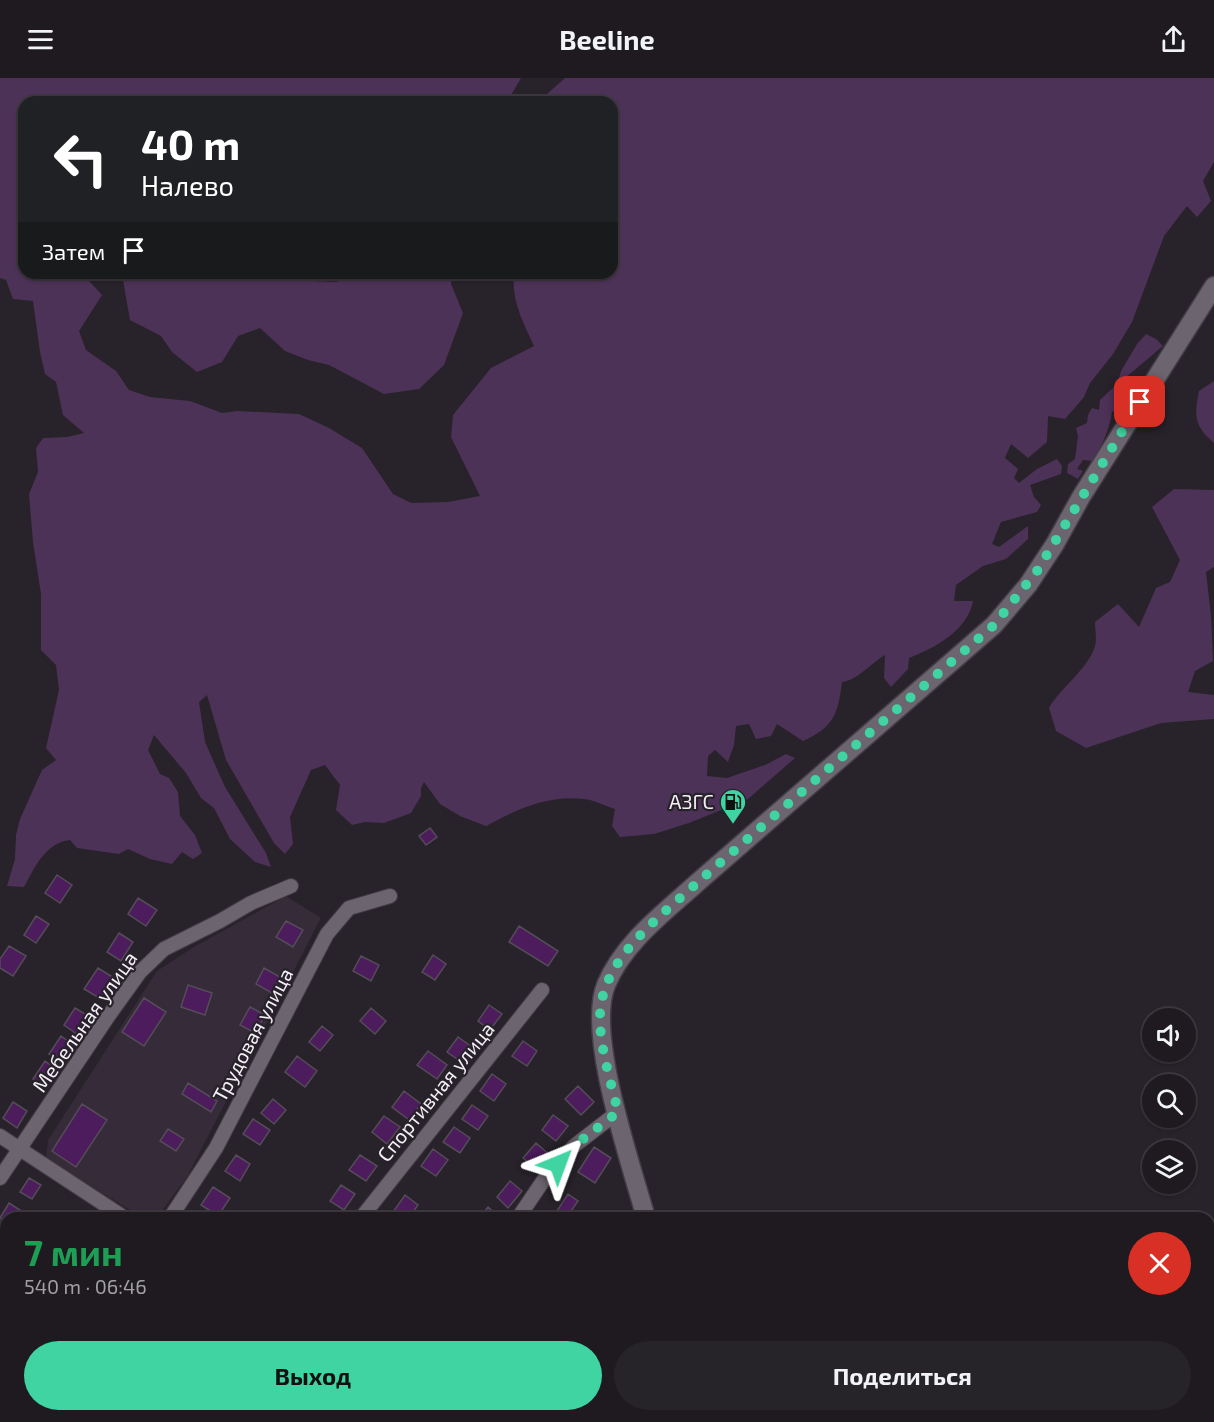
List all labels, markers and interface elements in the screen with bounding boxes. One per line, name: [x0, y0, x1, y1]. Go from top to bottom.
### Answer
icon: menu: [24, 23, 57, 56]
text: Beeline: [559, 23, 655, 55]
icon: share: [1157, 23, 1190, 56]
text: 40 m: [141, 118, 240, 168]
icon: left: [42, 120, 120, 198]
text: Налево: [141, 169, 234, 201]
icon: arrive: [117, 234, 150, 267]
text: Затем: [42, 238, 105, 264]
pin: [1114, 376, 1165, 427]
icon: arrive: [1123, 385, 1156, 418]
fuel station icon: АЗГС: [718, 787, 748, 825]
place label: АЗГС: [669, 789, 714, 813]
street label: Мебельная улица: [27, 947, 142, 1097]
street label: Трудовая улица: [207, 964, 298, 1106]
map controls: [1142, 1008, 1196, 1194]
button: sound: [1142, 1008, 1196, 1062]
street label: Спортивная улица: [372, 1017, 500, 1167]
button: search: [1142, 1074, 1196, 1128]
position arrow: [526, 1132, 590, 1196]
button: layers: [1142, 1140, 1196, 1194]
text: 7 мин: [24, 1230, 123, 1273]
button: close: [1128, 1232, 1191, 1295]
text: 540 m · 06:46: [24, 1274, 147, 1298]
button: Выход: [24, 1341, 602, 1410]
button: Поделиться: [614, 1341, 1191, 1410]

